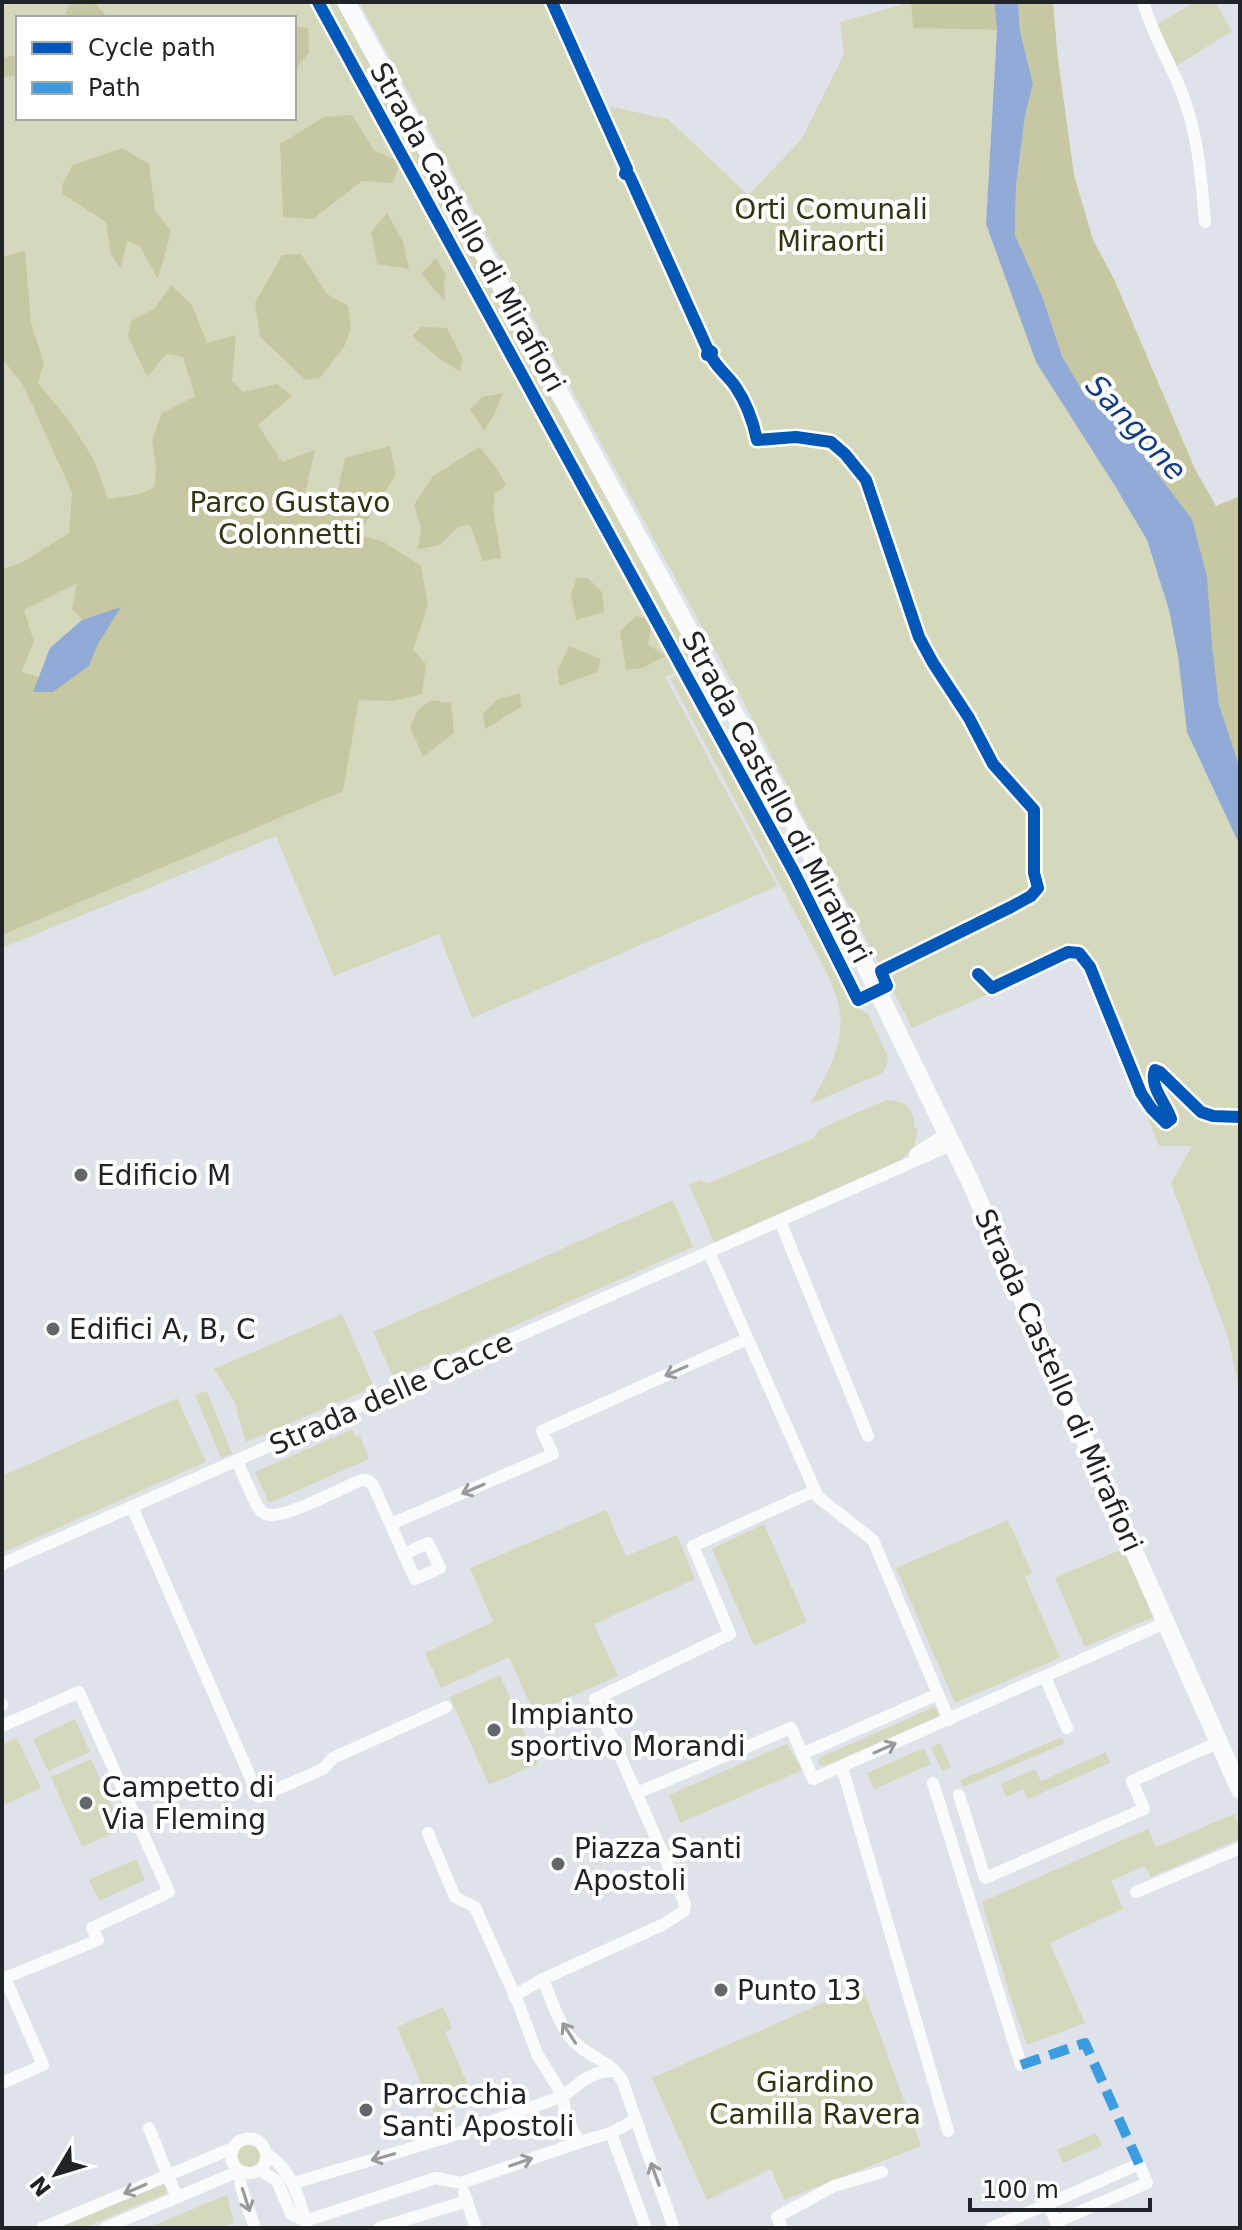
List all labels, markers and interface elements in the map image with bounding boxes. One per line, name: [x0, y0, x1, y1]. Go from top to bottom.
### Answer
legend: [16, 16, 296, 120]
text: Cycle path: [88, 34, 216, 62]
street label: Strada Castello di Mirafiori: [363, 57, 572, 398]
text: Path: [88, 74, 141, 102]
park label: Orti Comunali Miraorti: [734, 193, 928, 258]
water label: Sangone: [1079, 368, 1194, 488]
park label: Parco Gustavo Colonnetti: [190, 486, 390, 551]
street label: Strada Castello di Mirafiori: [675, 625, 878, 969]
place label: Edificio M: [97, 1159, 231, 1192]
marker: Edificio M: [72, 1166, 90, 1184]
street label: Strada Castello di Mirafiori: [968, 1204, 1149, 1557]
place label: Edifici A, B, C: [69, 1313, 255, 1346]
marker: Edifici A, B, C: [44, 1320, 62, 1338]
street label: Strada delle Cacce: [265, 1325, 518, 1462]
one-way arrow: [665, 1365, 689, 1380]
one-way arrow: [461, 1482, 486, 1497]
place label: Impianto sportivo Morandi: [510, 1698, 746, 1763]
marker: Impianto sportivo Morandi: [485, 1721, 503, 1739]
one-way arrow: [872, 1740, 896, 1755]
place label: Campetto di Via Fleming: [102, 1771, 275, 1836]
marker: Campetto di Via Fleming: [77, 1794, 95, 1812]
place label: Piazza Santi Apostoli: [574, 1832, 742, 1897]
marker: Piazza Santi Apostoli: [549, 1855, 567, 1873]
place label: Punto 13: [737, 1974, 862, 2007]
marker: Punto 13: [712, 1981, 730, 1999]
one-way arrow: [561, 2022, 578, 2044]
park label: Giardino Camilla Ravera: [709, 2066, 921, 2131]
place label: Parrocchia Santi Apostoli: [382, 2078, 575, 2143]
marker: Parrocchia Santi Apostoli: [357, 2101, 375, 2119]
north arrow: [16, 2134, 96, 2214]
one-way arrow: [370, 2150, 396, 2165]
one-way arrow: [508, 2154, 533, 2169]
one-way arrow: [646, 2162, 661, 2187]
scale bar: [970, 2162, 1150, 2212]
text: N: [25, 2171, 56, 2201]
text: 100 m: [982, 2176, 1059, 2204]
one-way arrow: [123, 2183, 148, 2198]
one-way arrow: [239, 2186, 254, 2212]

